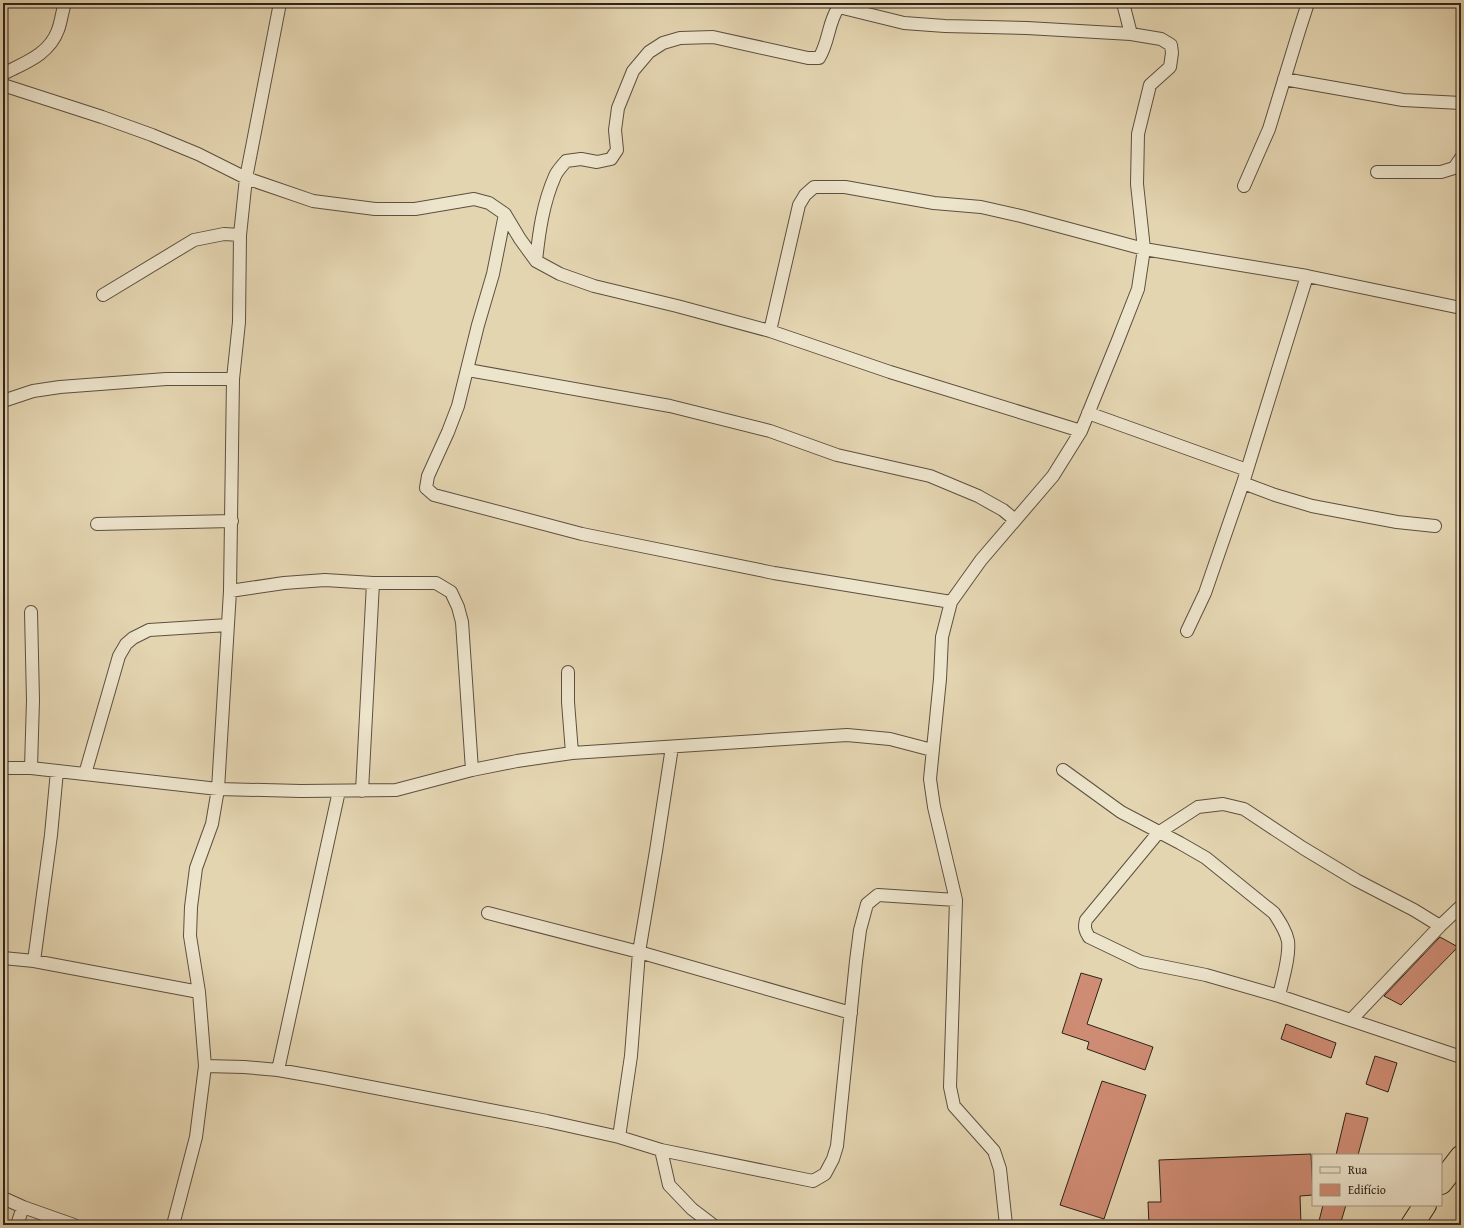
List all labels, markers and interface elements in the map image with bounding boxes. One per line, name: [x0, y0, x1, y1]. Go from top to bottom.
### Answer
legend: [1312, 1154, 1442, 1206]
text: Rua: [1348, 1161, 1367, 1178]
text: Edifício: [1348, 1181, 1386, 1198]

